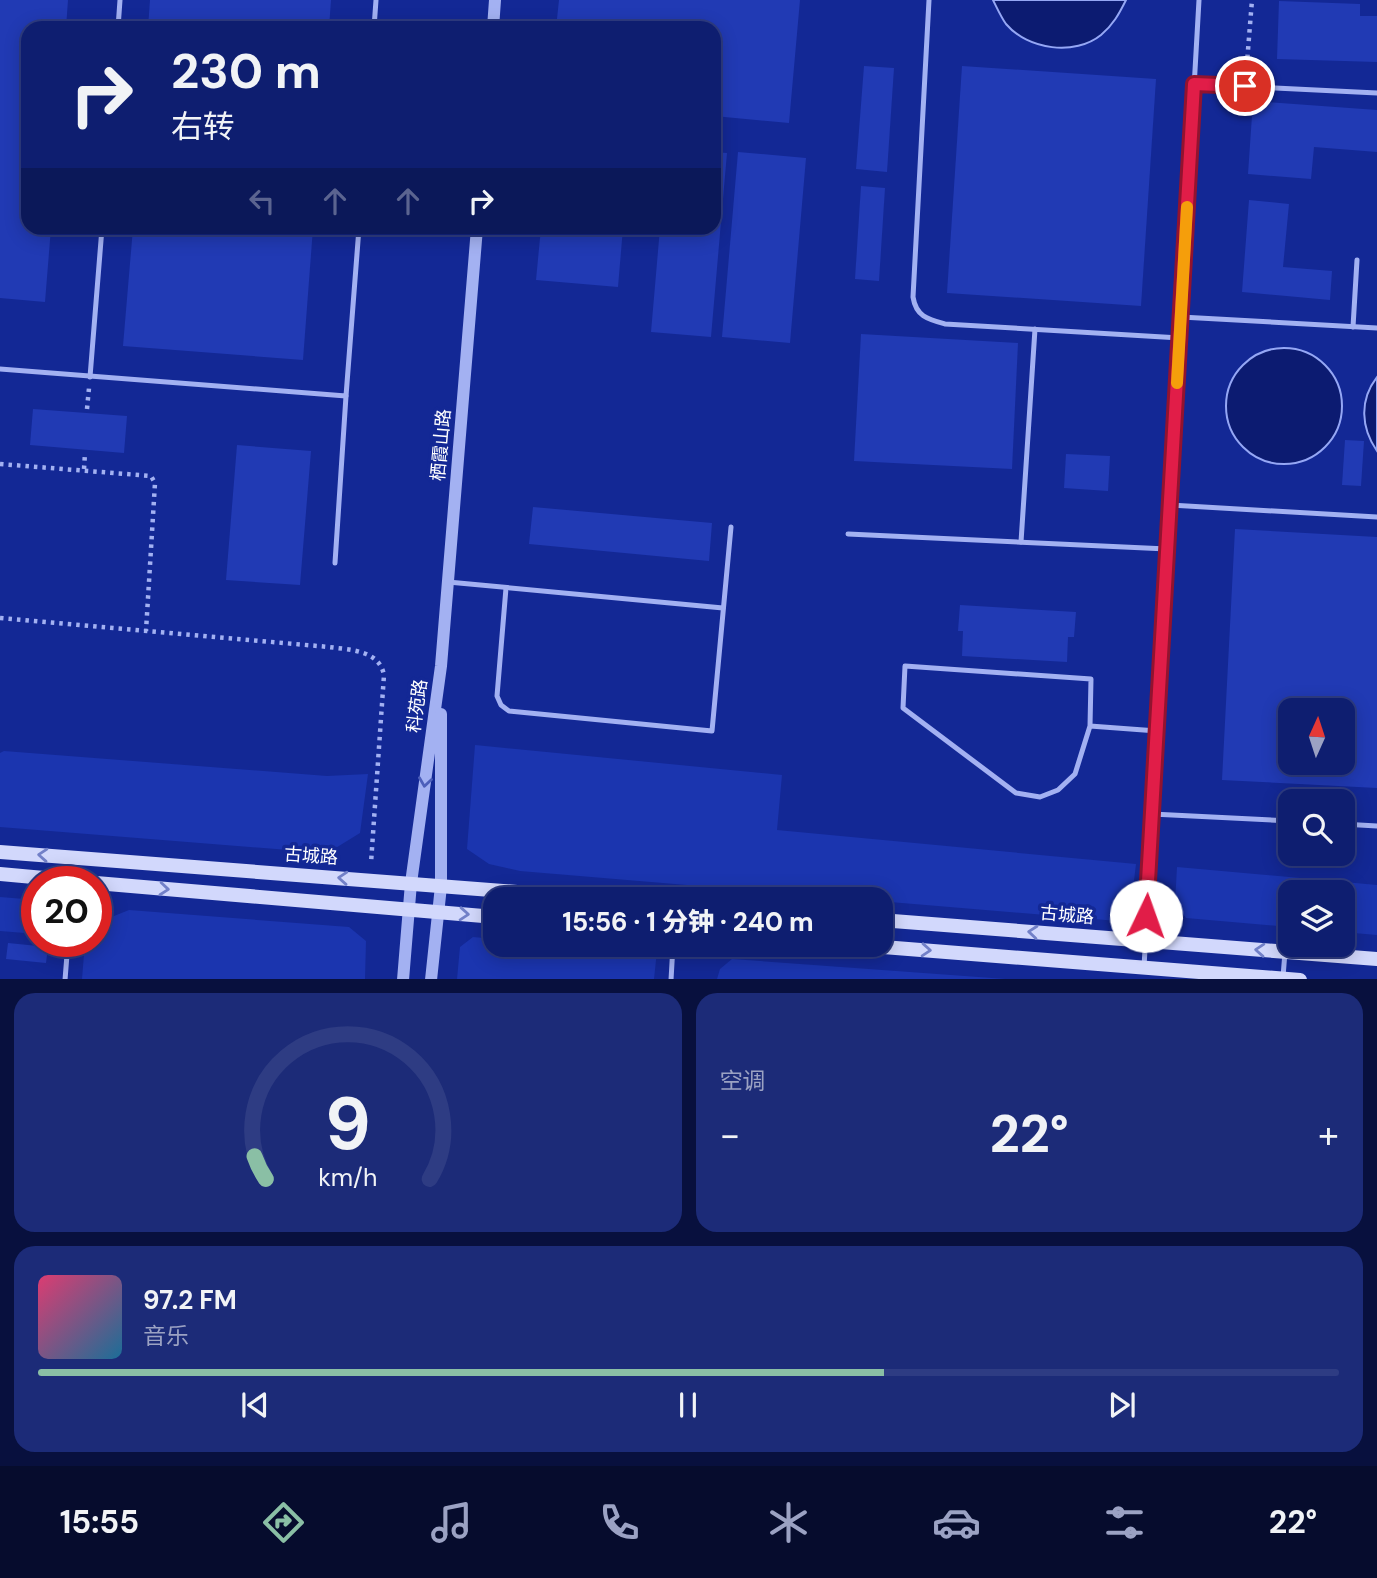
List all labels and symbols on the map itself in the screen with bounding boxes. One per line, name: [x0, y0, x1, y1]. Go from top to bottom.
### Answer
pin: [1215, 56, 1275, 116]
street label: 栖霞山路: [426, 408, 456, 482]
street label: 科苑路: [401, 678, 433, 734]
north arrow: [1278, 698, 1354, 775]
one-way arrow: [417, 776, 432, 788]
street label: 古城路: [283, 842, 339, 870]
one-way arrow: [37, 848, 48, 863]
speed limit sign: 20: [21, 866, 112, 957]
one-way arrow: [337, 871, 348, 886]
position arrow: [1109, 879, 1183, 953]
one-way arrow: [159, 881, 170, 896]
street label: 古城路: [1039, 901, 1095, 929]
one-way arrow: [459, 906, 470, 921]
one-way arrow: [1028, 925, 1039, 940]
one-way arrow: [921, 942, 932, 957]
one-way arrow: [1254, 943, 1265, 958]

